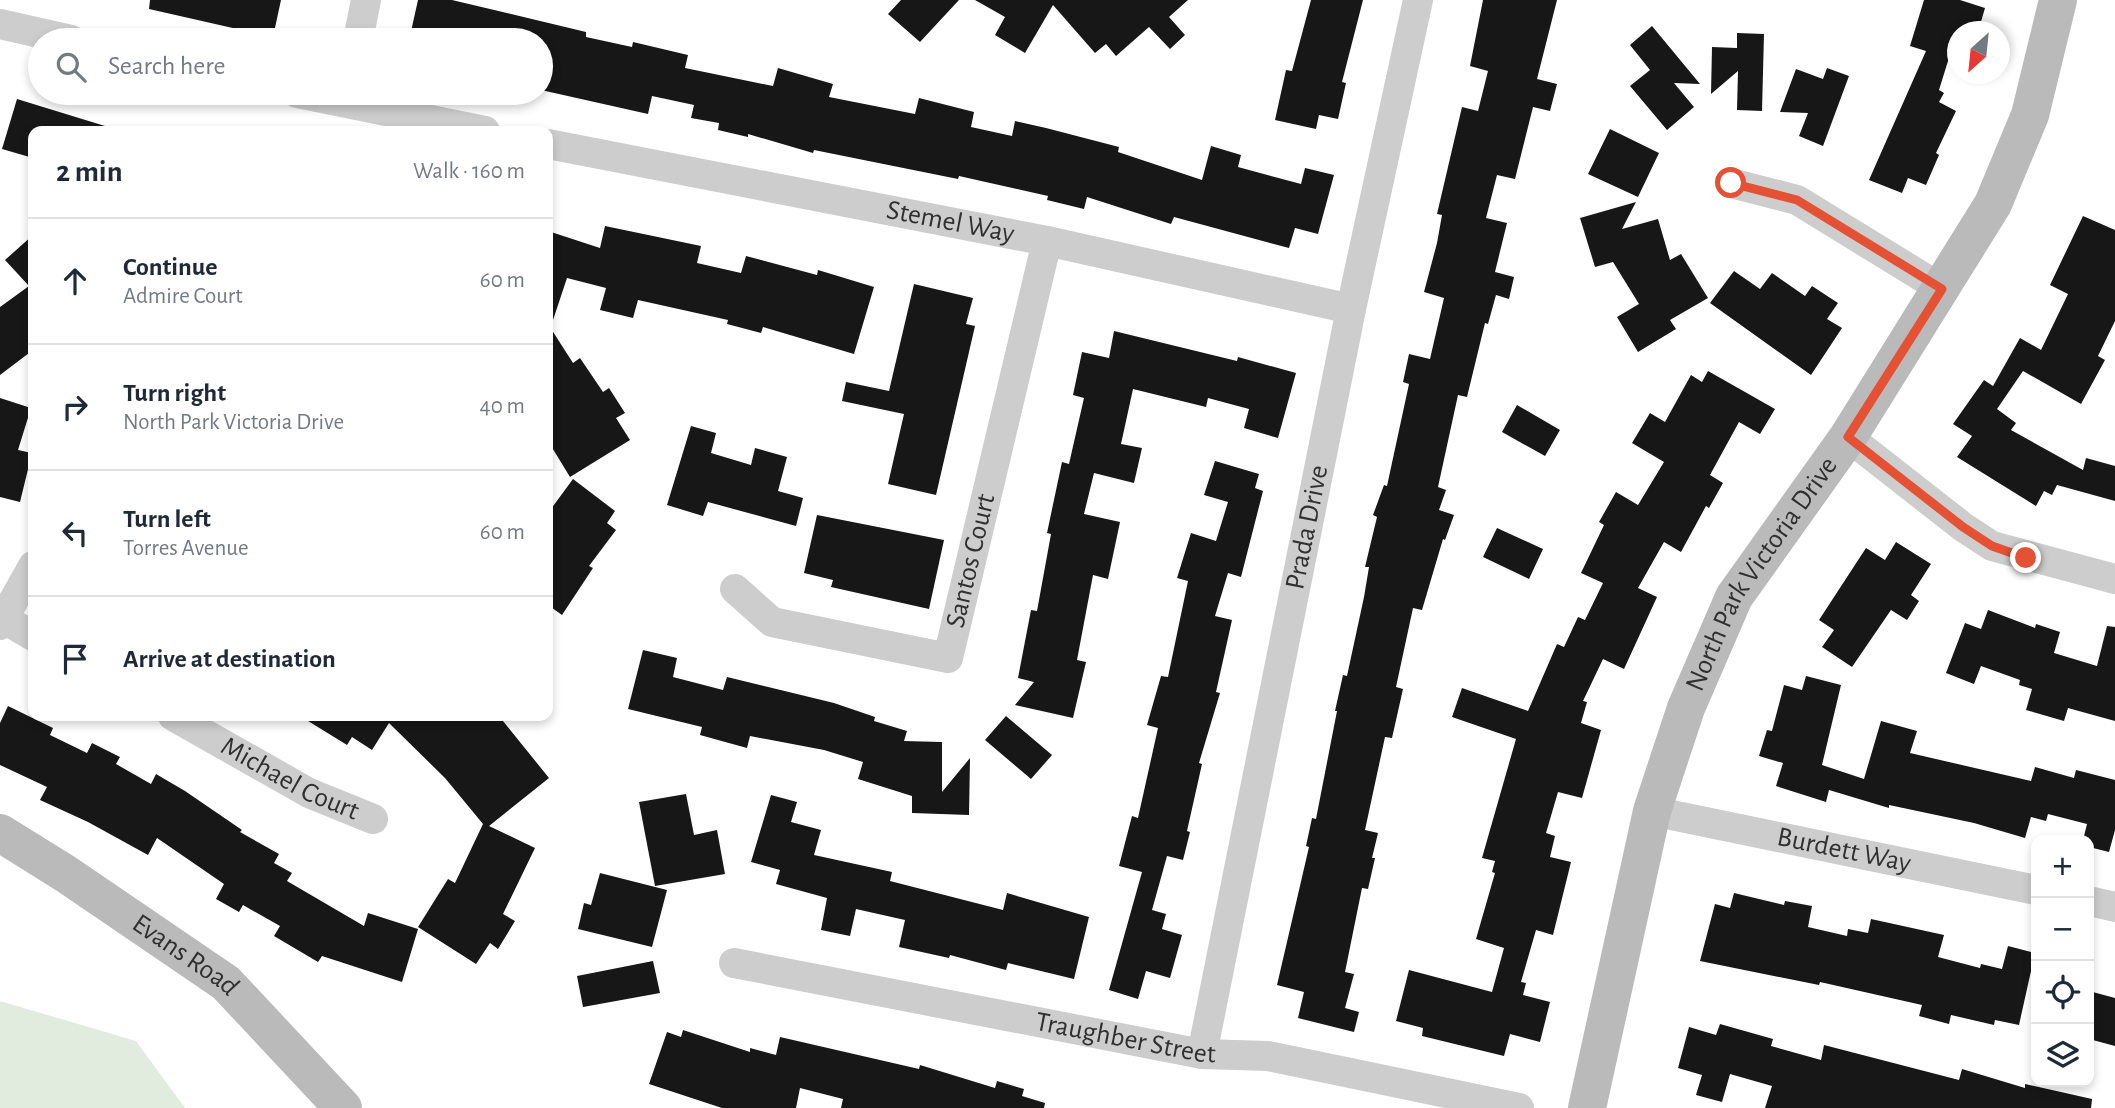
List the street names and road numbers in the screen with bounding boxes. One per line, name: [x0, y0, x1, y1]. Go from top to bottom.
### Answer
street label: Stemel Way: [884, 196, 1017, 248]
street label: North Park Victoria Drive: [1681, 452, 1843, 695]
street label: Prada Drive: [1281, 463, 1333, 592]
street label: Santos Court: [942, 491, 1000, 631]
street label: Michael Court: [216, 732, 363, 826]
street label: Burdett Way: [1775, 823, 1913, 878]
street label: Evans Road: [127, 909, 244, 1001]
street label: Traughber Street: [1033, 1008, 1216, 1069]

